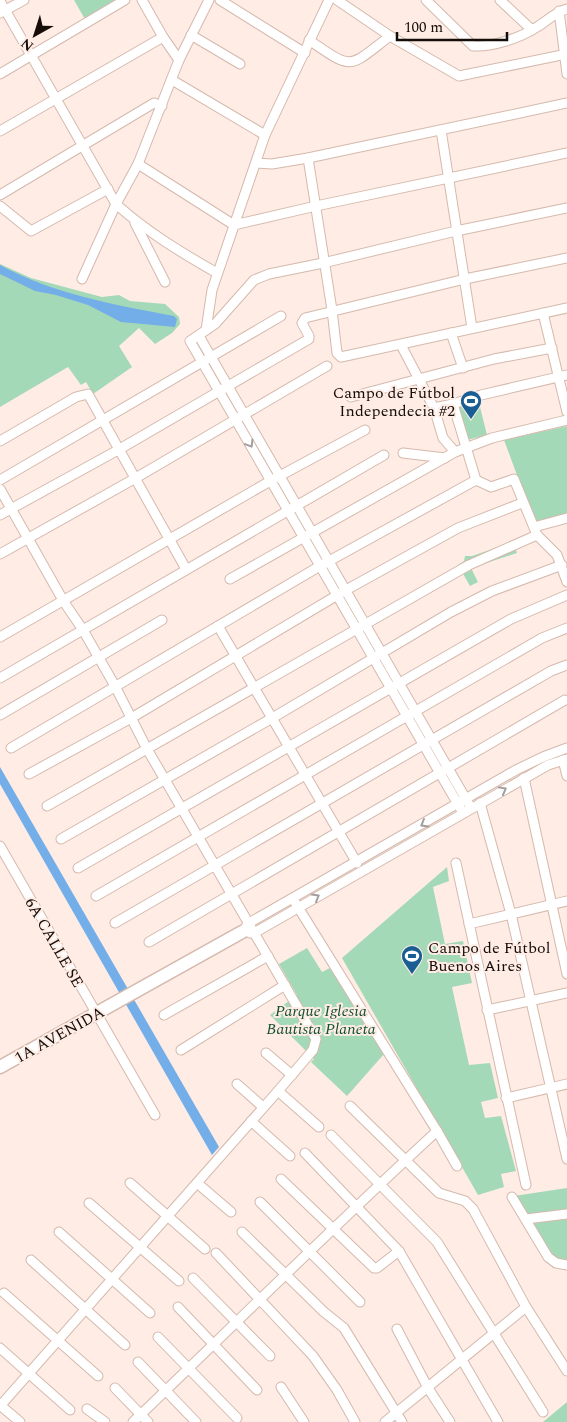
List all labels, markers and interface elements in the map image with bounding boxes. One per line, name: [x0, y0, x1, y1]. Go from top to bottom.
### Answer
north arrow: [10, 10, 60, 60]
scale bar: [397, 10, 507, 42]
text: 100 m: [404, 16, 443, 39]
text: N: [16, 33, 38, 56]
place label: Campo de Fútbol Independecia #2: [333, 381, 455, 423]
sports icon: Campo de Fútbol Independecia #2: [459, 389, 483, 420]
one-way arrow: [243, 438, 253, 447]
one-way arrow: [497, 787, 506, 797]
one-way arrow: [420, 818, 429, 828]
street label: 6A CALLE SE: [19, 893, 90, 992]
one-way arrow: [311, 894, 320, 904]
place label: Campo de Fútbol Buenos Aires: [428, 936, 550, 978]
sports icon: Campo de Fútbol Buenos Aires: [400, 944, 424, 975]
park label: Parque Iglesia Bautista Planeta: [266, 999, 376, 1041]
street label: 1A AVENIDA: [10, 1000, 109, 1070]

